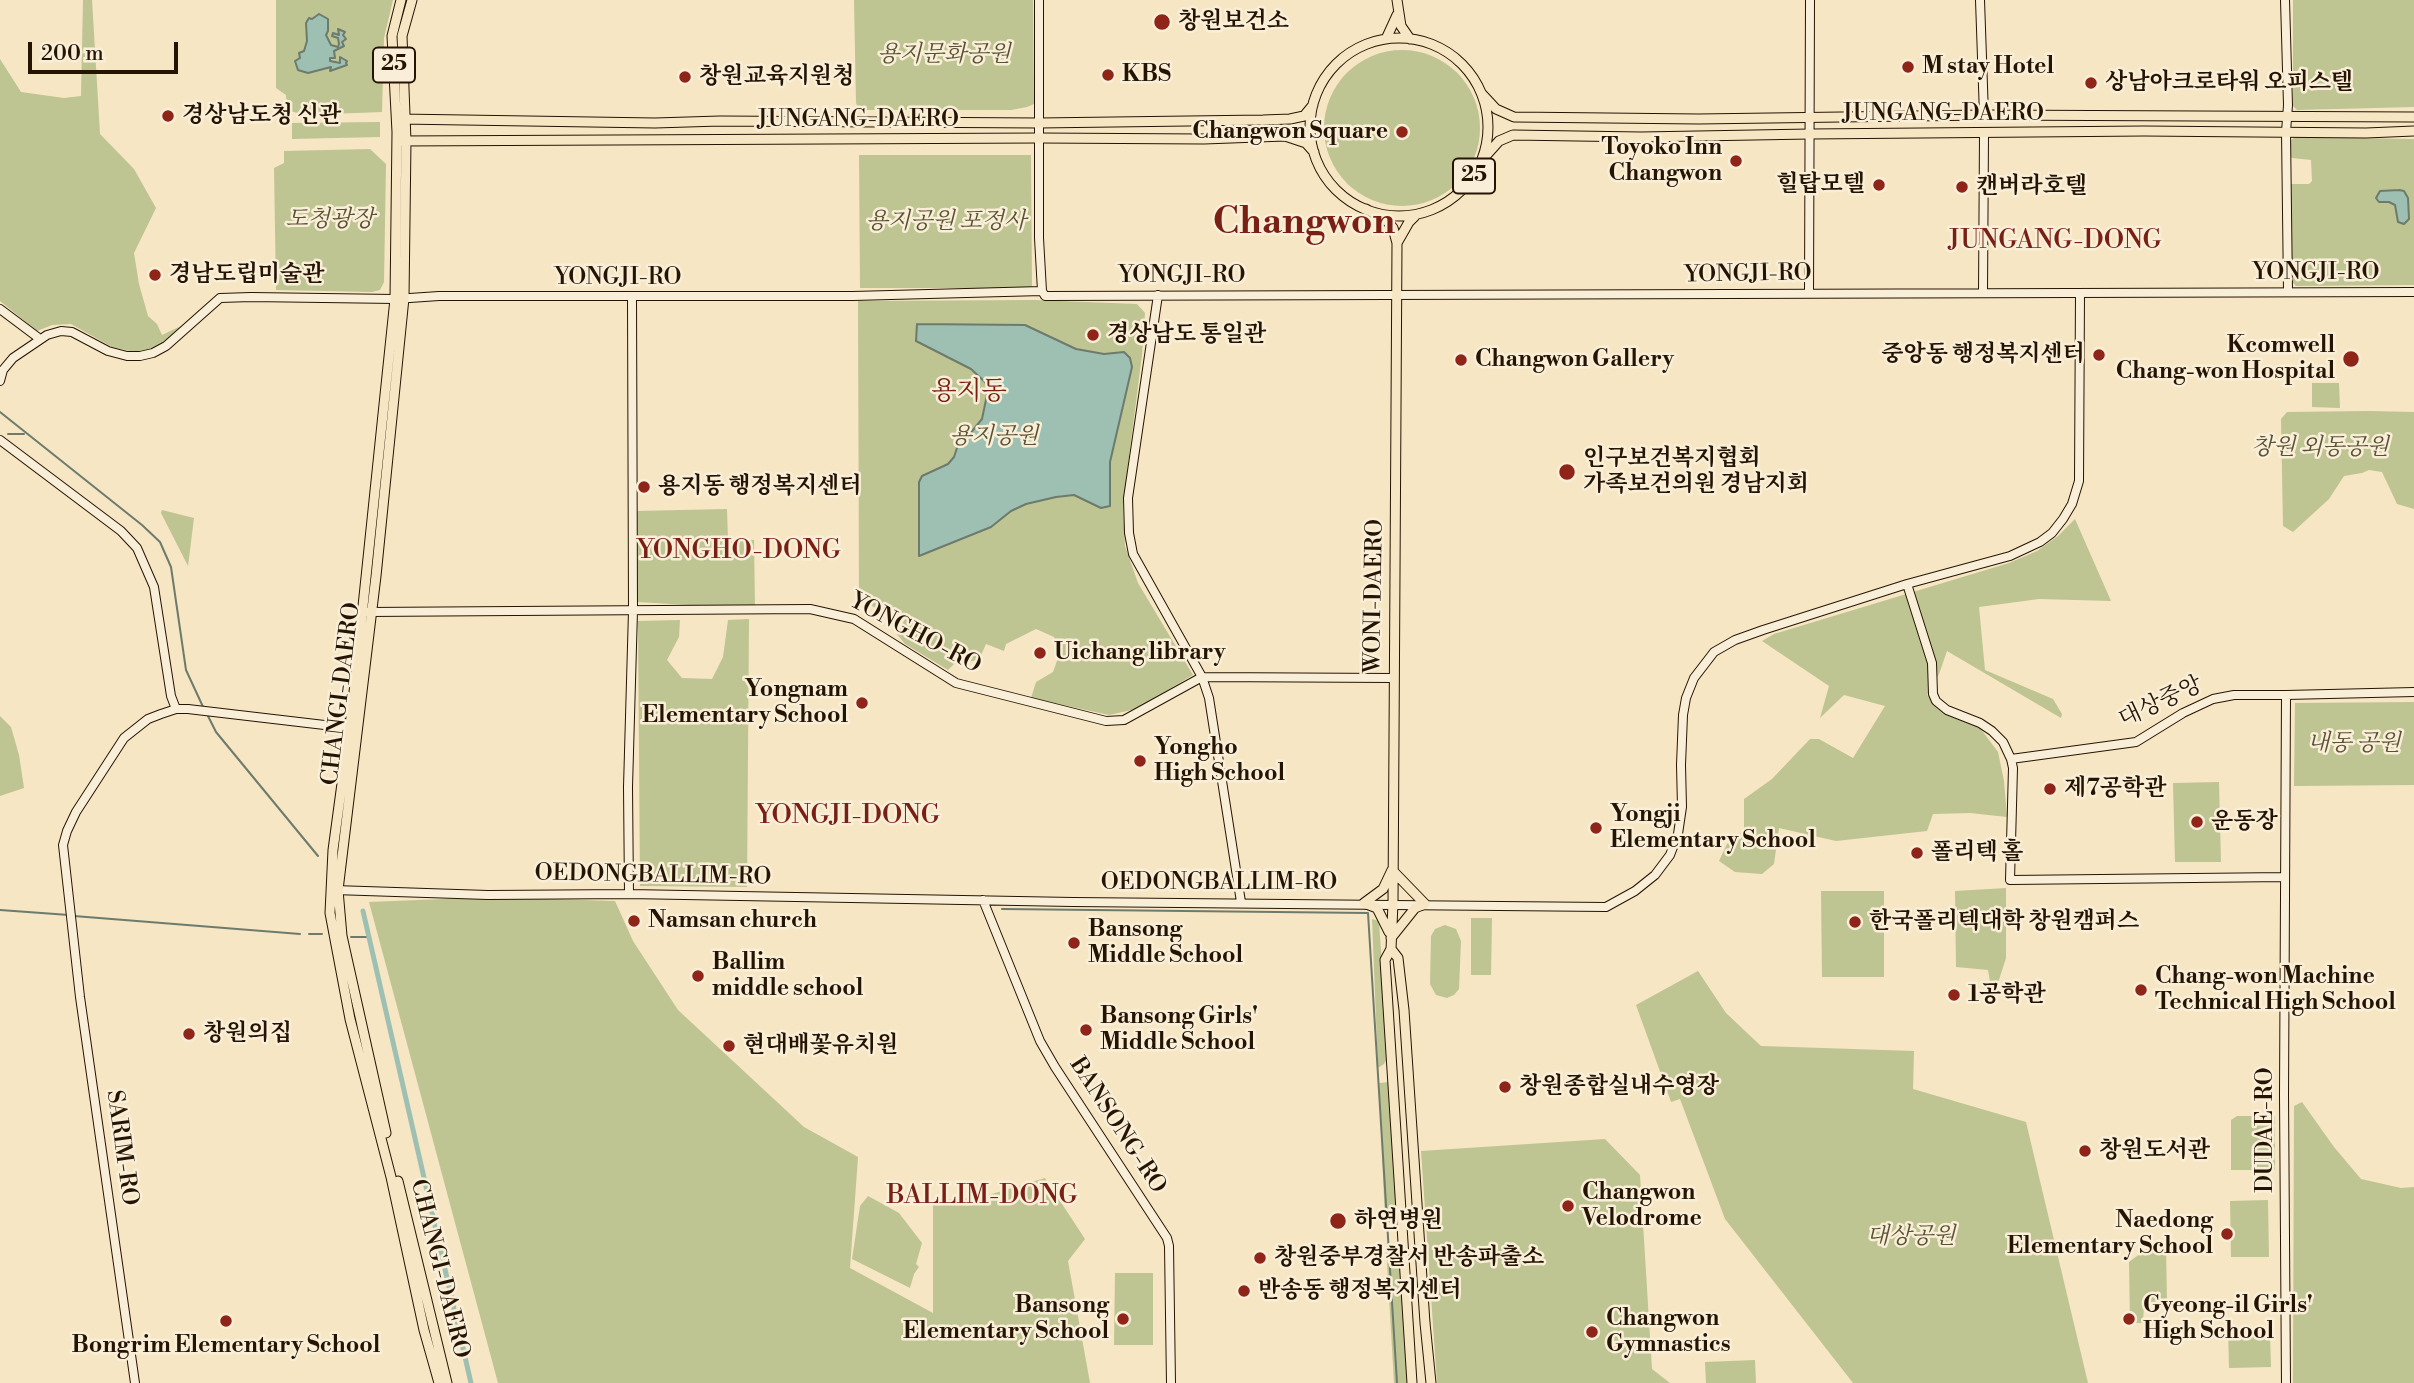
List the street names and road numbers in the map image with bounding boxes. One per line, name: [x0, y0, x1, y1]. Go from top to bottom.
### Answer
road number: 25: [373, 48, 415, 82]
street label: JUNGANG-DAERO: [1842, 100, 2044, 128]
street label: JUNGANG-DAERO: [757, 106, 959, 134]
road number: 25: [1453, 158, 1495, 194]
street label: YONGJI-RO: [2252, 259, 2380, 287]
street label: YONGJI-RO: [1684, 260, 1812, 290]
street label: YONGJI-RO: [1118, 262, 1246, 290]
street label: YONGJI-RO: [554, 264, 682, 292]
street label: WONI-DAERO: [1360, 519, 1390, 673]
street label: YONGHO-RO: [845, 588, 985, 680]
street label: CHANGI-DAERO: [317, 601, 367, 787]
street label: 대상중앙: [2115, 672, 2207, 734]
street label: OEDONGBALLIM-RO: [534, 860, 772, 892]
street label: OEDONGBALLIM-RO: [1101, 869, 1337, 897]
street label: BANSONG-RO: [1063, 1053, 1171, 1199]
street label: DUDAE-RO: [2252, 1067, 2280, 1193]
street label: SARIM-RO: [99, 1088, 143, 1208]
street label: CHANGI-DAERO: [403, 1176, 475, 1362]

